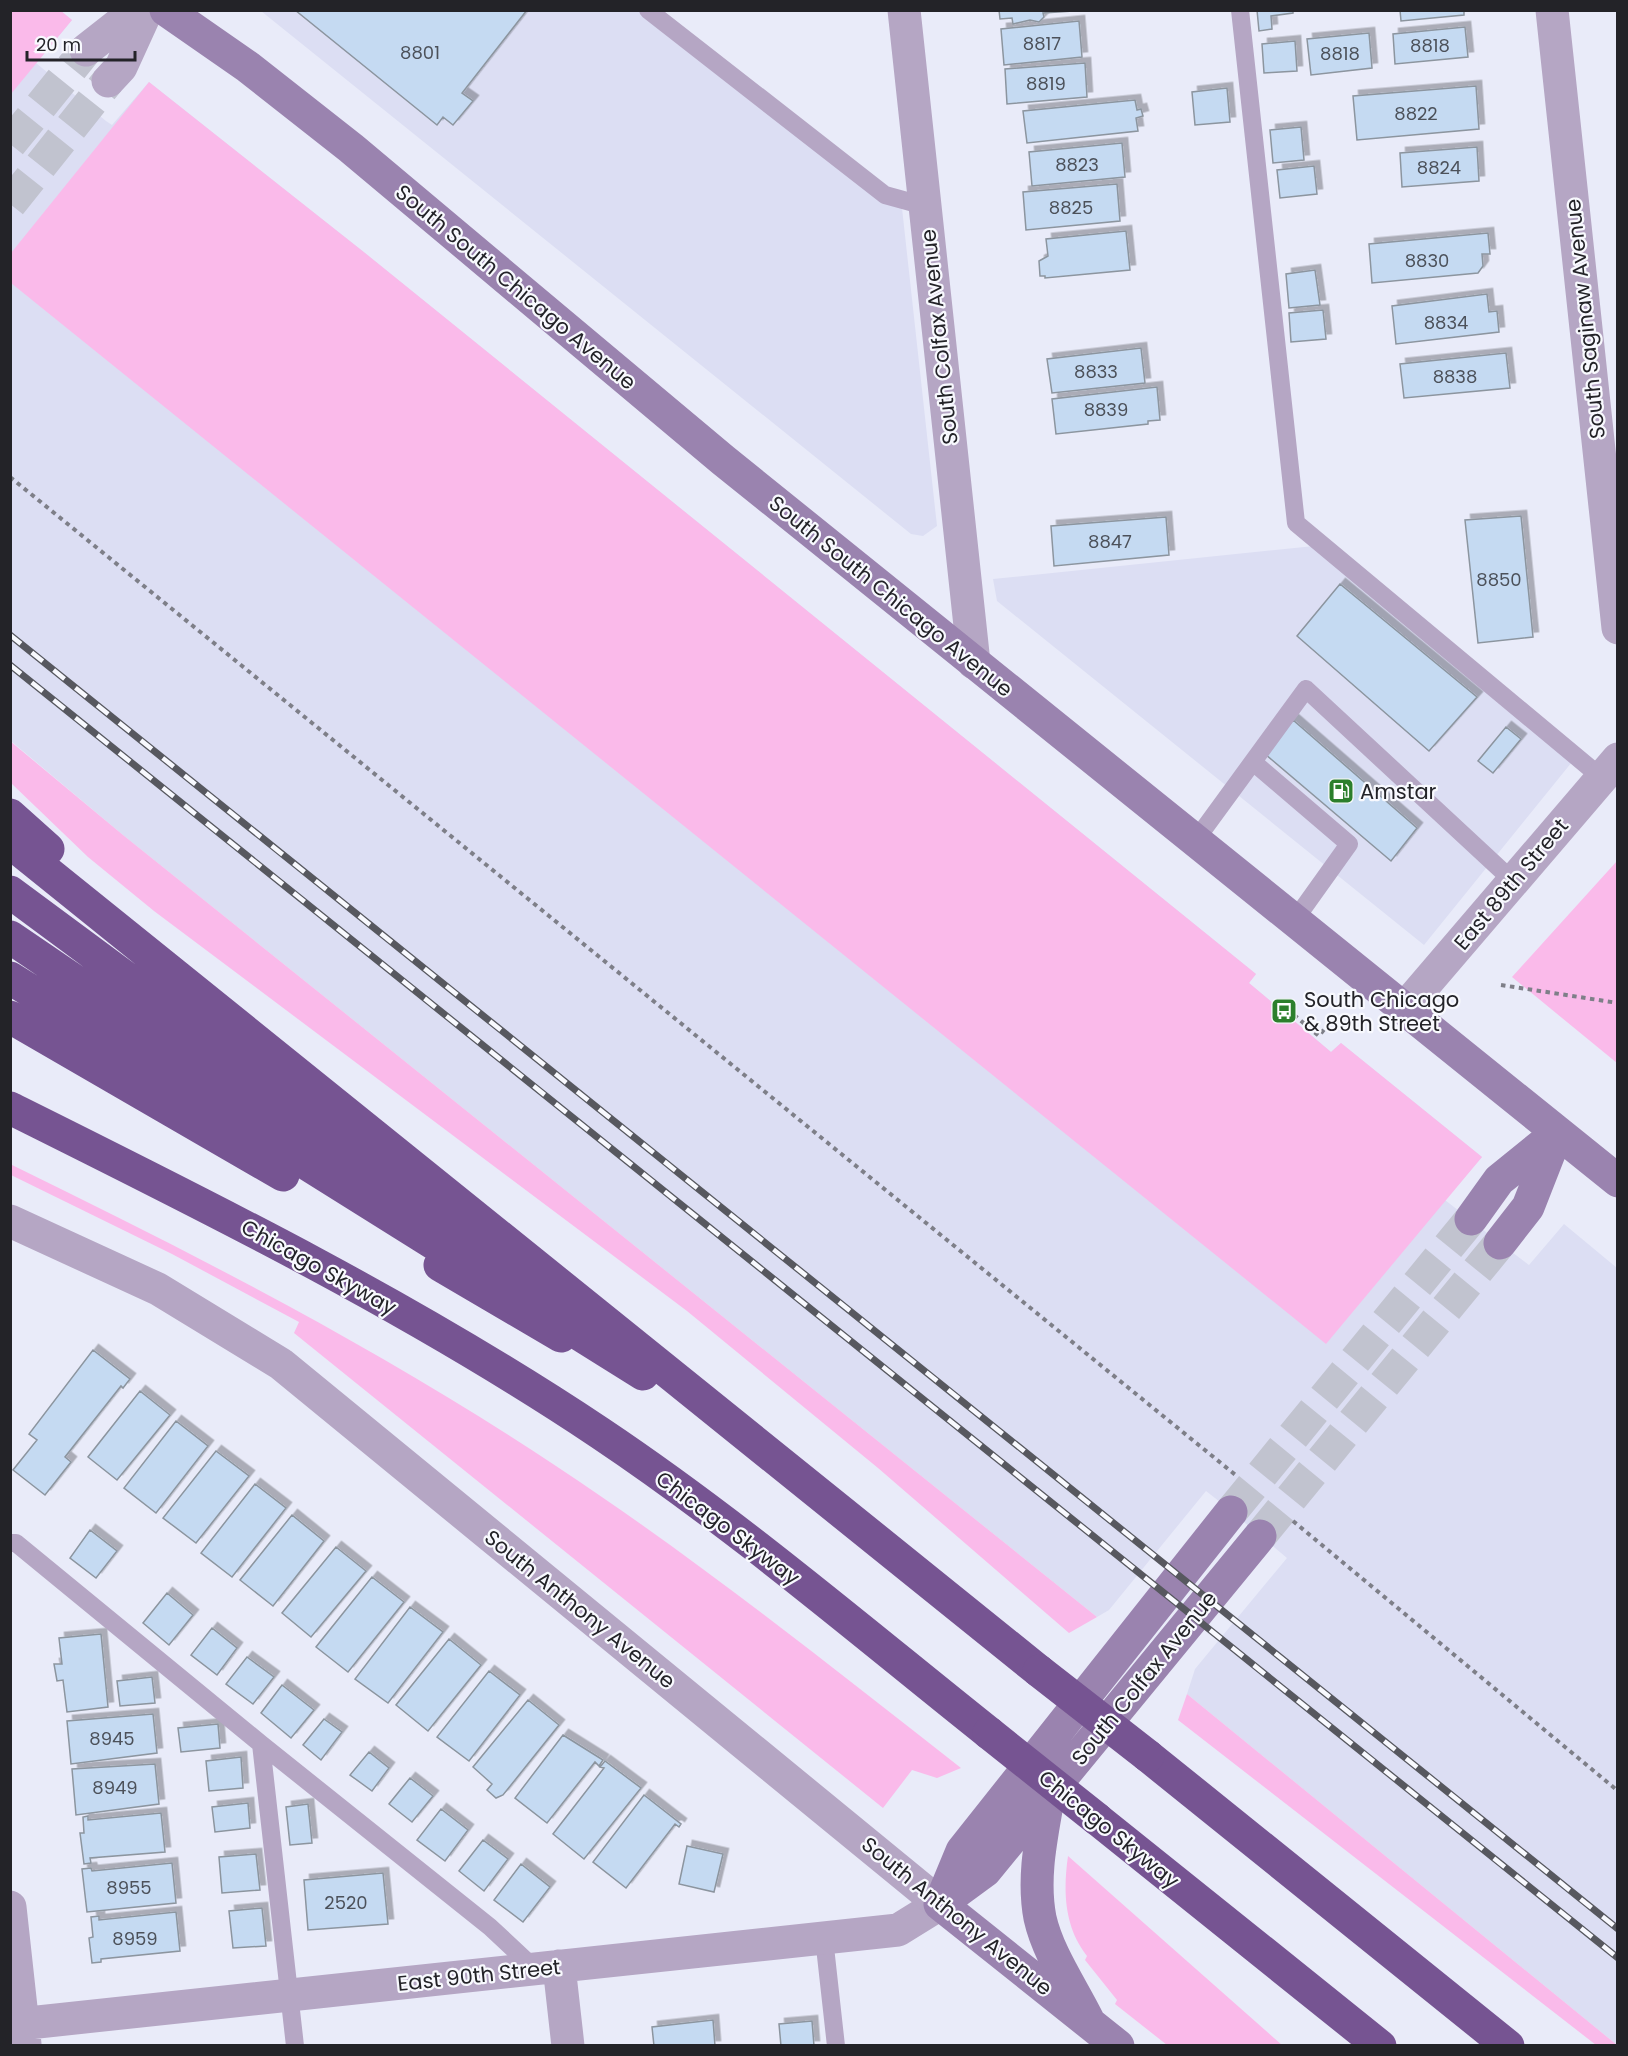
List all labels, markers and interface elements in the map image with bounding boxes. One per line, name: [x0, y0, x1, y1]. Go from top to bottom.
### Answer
scale bar: [27, 24, 135, 62]
house number: 8817: [1023, 31, 1061, 56]
text: 20 m: [36, 32, 81, 57]
house number: 8818: [1410, 33, 1450, 58]
house number: 8801: [400, 40, 440, 65]
house number: 8818: [1320, 41, 1360, 66]
house number: 8819: [1026, 71, 1066, 96]
house number: 8822: [1394, 101, 1438, 126]
house number: 8823: [1055, 152, 1099, 177]
house number: 8824: [1417, 155, 1461, 180]
street label: South South Chicago Avenue: [390, 178, 642, 396]
house number: 8825: [1049, 195, 1093, 220]
street label: South Saginaw Avenue: [1558, 198, 1612, 440]
street label: South Colfax Avenue: [913, 228, 965, 446]
house number: 8830: [1405, 248, 1449, 273]
house number: 8834: [1424, 310, 1468, 335]
house number: 8833: [1074, 359, 1118, 384]
house number: 8838: [1433, 364, 1477, 389]
house number: 8839: [1084, 397, 1128, 422]
street label: South South Chicago Avenue: [763, 489, 1019, 703]
house number: 8847: [1088, 529, 1132, 554]
house number: 8850: [1476, 567, 1522, 592]
fuel station icon: Amstar: [1326, 776, 1356, 806]
place label: Amstar: [1360, 777, 1437, 806]
street label: East 89th Street: [1447, 812, 1575, 956]
place label: South Chicago & 89th Street: [1304, 985, 1459, 1038]
bus stop icon: South Chicago & 89th Street: [1269, 996, 1299, 1026]
street label: Chicago Skyway: [236, 1212, 402, 1322]
street label: Chicago Skyway: [650, 1464, 806, 1592]
street label: South Anthony Avenue: [478, 1523, 682, 1695]
street label: South Colfax Avenue: [1065, 1585, 1223, 1771]
house number: 8945: [89, 1726, 135, 1751]
street label: Chicago Skyway: [1033, 1763, 1186, 1895]
house number: 8949: [92, 1775, 138, 1800]
street label: South Anthony Avenue: [855, 1830, 1059, 2002]
house number: 8955: [106, 1875, 152, 1900]
house number: 2520: [324, 1890, 368, 1915]
house number: 8959: [112, 1926, 158, 1951]
street label: East 90th Street: [396, 1952, 562, 1998]

